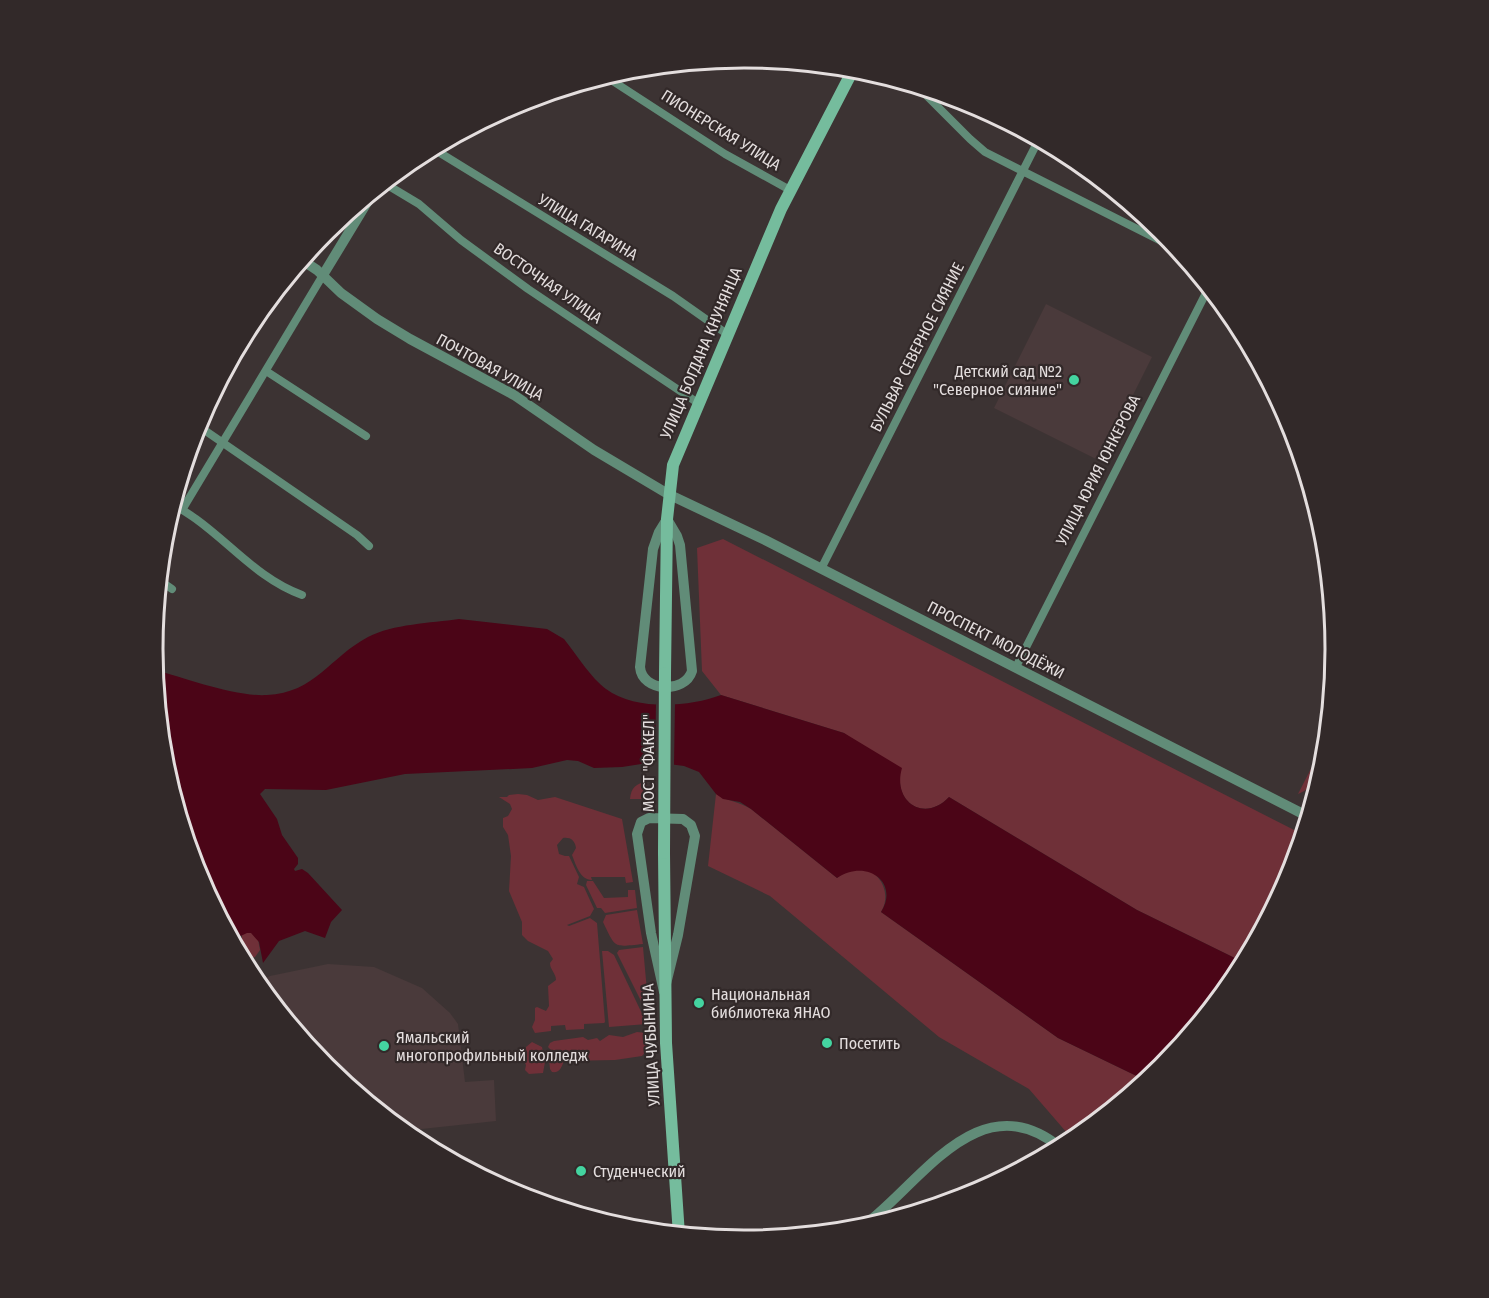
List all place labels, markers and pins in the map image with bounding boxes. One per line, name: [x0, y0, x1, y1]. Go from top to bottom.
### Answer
place label: Детский сад №2 "Северное сияние": [933, 362, 1062, 399]
marker: Детский сад №2 "Северное сияние": [1067, 373, 1081, 387]
place label: Национальная библиотека ЯНАО: [711, 985, 831, 1022]
marker: Национальная библиотека ЯНАО: [692, 996, 706, 1010]
place label: Ямальский многопрофильный колледж: [396, 1028, 589, 1065]
place label: Посетить: [839, 1034, 900, 1053]
marker: Посетить: [820, 1036, 834, 1050]
marker: Ямальский многопрофильный колледж: [377, 1039, 391, 1053]
place label: Студенческий: [593, 1162, 686, 1181]
marker: Студенческий: [574, 1164, 588, 1178]

